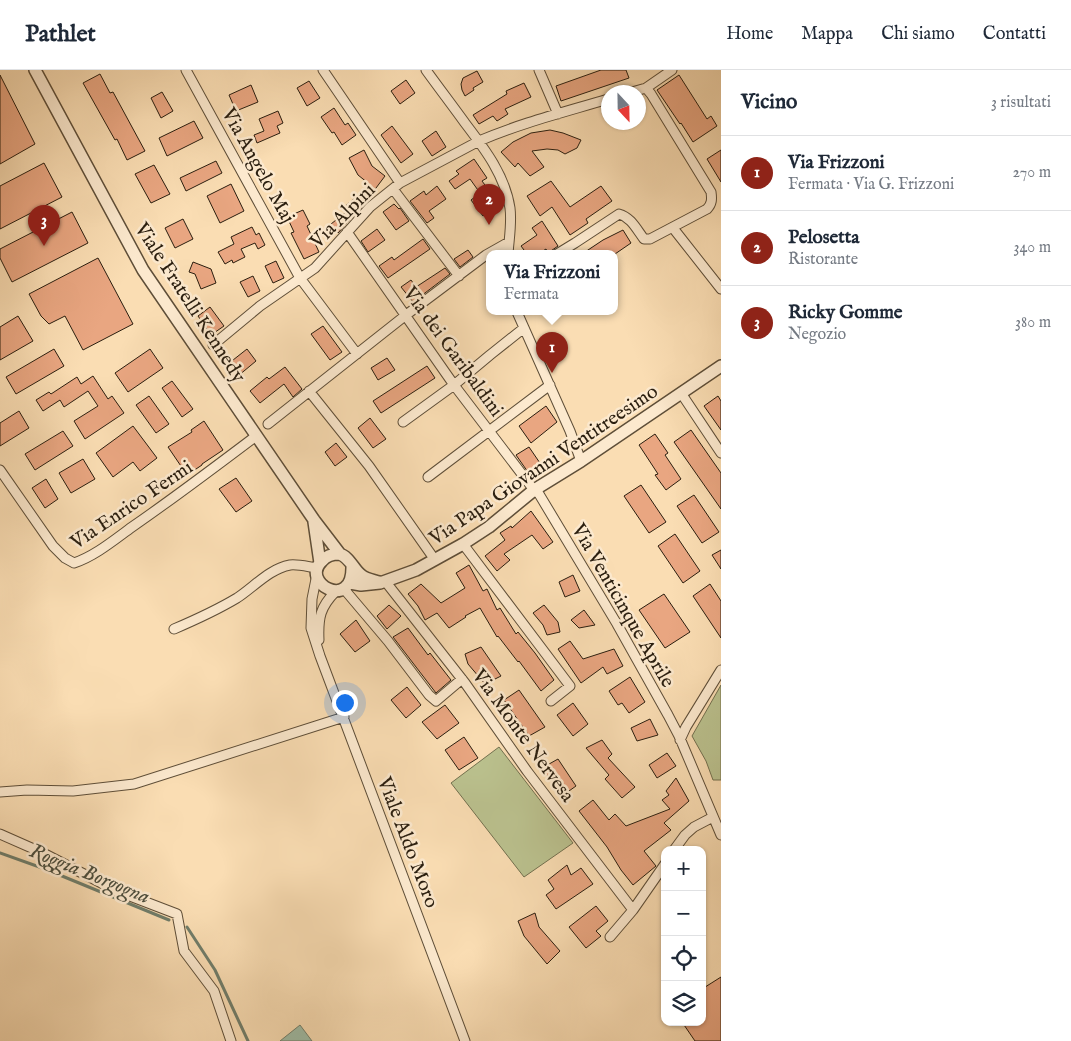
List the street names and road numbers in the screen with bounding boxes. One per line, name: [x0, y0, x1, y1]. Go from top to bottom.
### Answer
street label: Via Angelo Maj: [215, 103, 300, 228]
street label: Via Alpini: [304, 178, 381, 255]
street label: Viale Fratelli Kennedy: [128, 217, 251, 388]
street label: Via dei Garibaldini: [397, 281, 508, 422]
street label: Via Papa Giovanni Ventitreesimo: [424, 379, 663, 552]
street label: Via Enrico Fermi: [65, 455, 198, 556]
street label: Via Venticinque Aprile: [565, 518, 680, 692]
street label: Via Monte Nervesa: [465, 664, 580, 808]
street label: Viale Aldo Moro: [371, 773, 444, 912]

